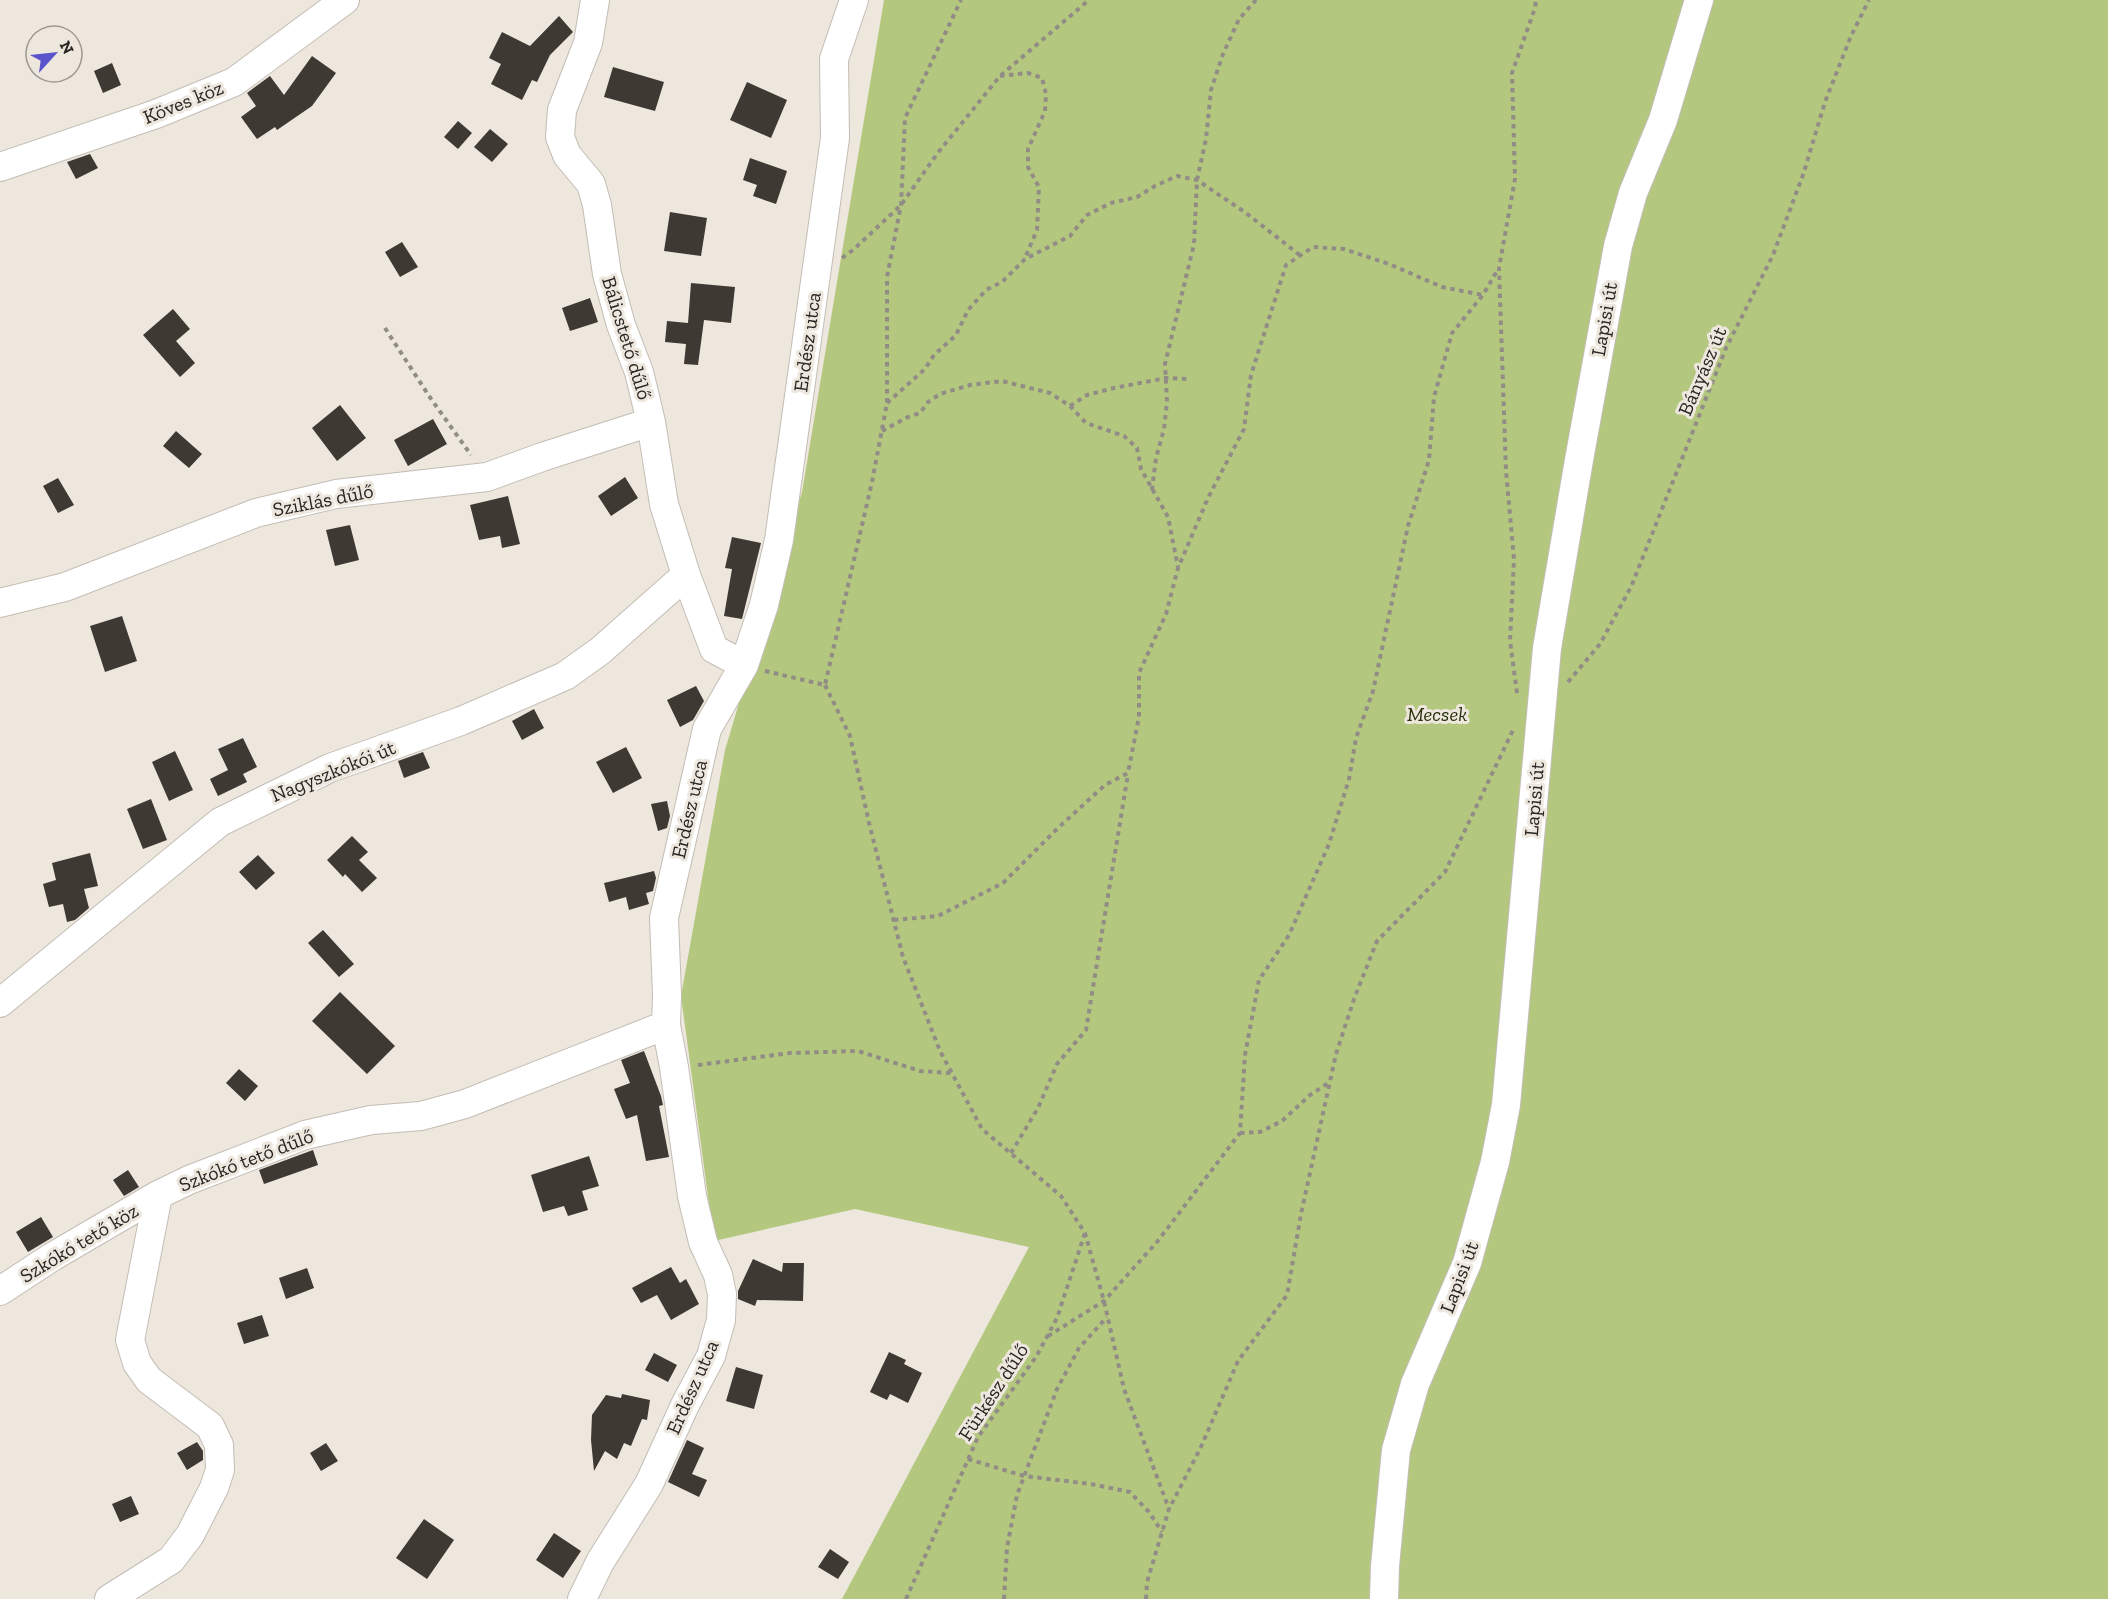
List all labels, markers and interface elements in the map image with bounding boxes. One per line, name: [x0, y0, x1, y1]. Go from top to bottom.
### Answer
north arrow: [24, 24, 84, 84]
text: N: [56, 38, 78, 57]
street label: Köves köz: [139, 75, 227, 129]
street label: Bálicstető dűlő: [597, 274, 657, 402]
street label: Lapisi út: [1586, 280, 1622, 358]
street label: Erdész utca: [788, 290, 826, 394]
street label: Bányász út: [1673, 323, 1732, 419]
street label: Sziklás dűlő: [271, 478, 375, 522]
park label: Mecsek: [1407, 702, 1467, 726]
street label: Nagyszkókói út: [267, 735, 399, 807]
street label: Erdész utca: [666, 757, 712, 861]
street label: Lapisi út: [1519, 760, 1549, 837]
street label: Szkókó tető dűlő: [175, 1123, 317, 1197]
street label: Szkókó tető köz: [16, 1198, 142, 1288]
street label: Lapisi út: [1434, 1237, 1484, 1316]
street label: Erdész utca: [661, 1336, 724, 1438]
street label: Fürkész dűlő: [953, 1339, 1033, 1445]

